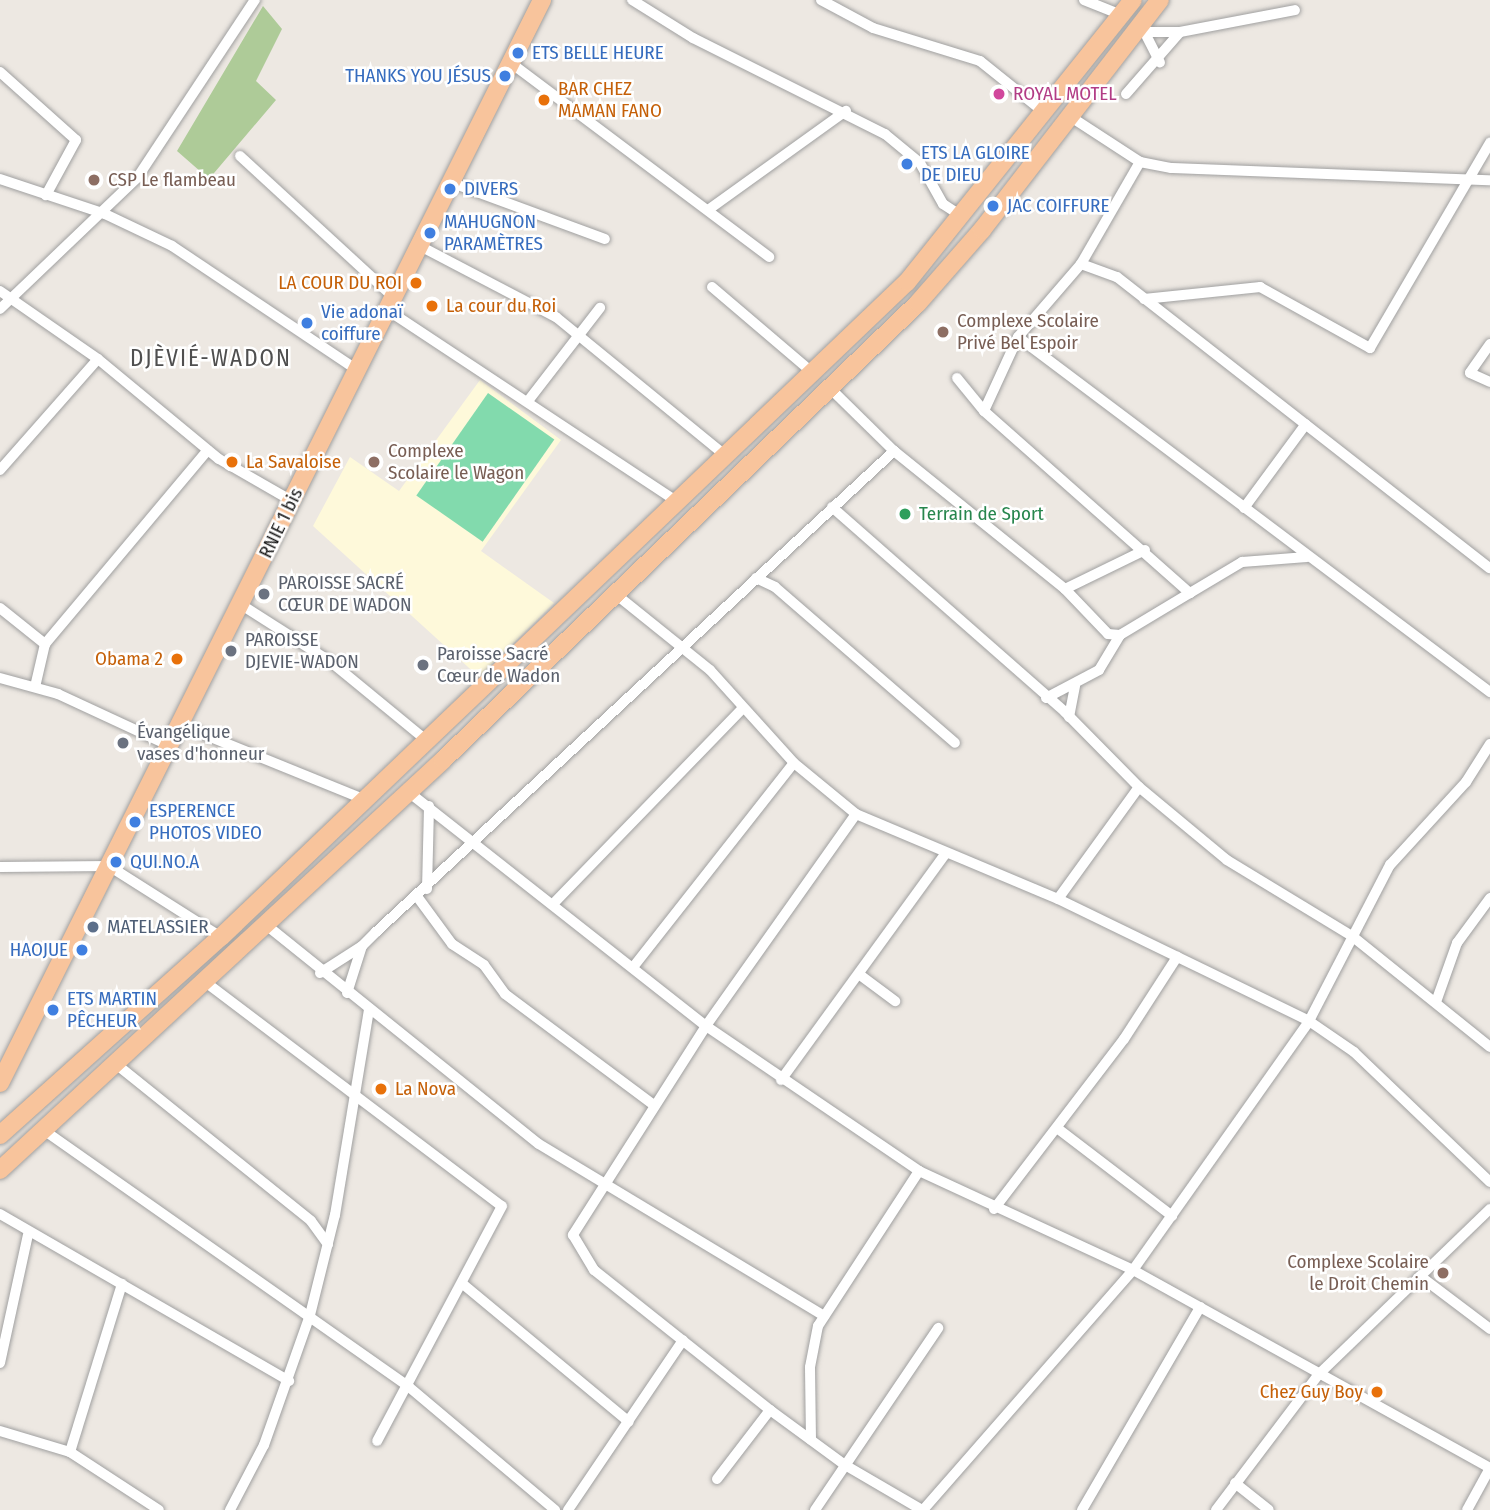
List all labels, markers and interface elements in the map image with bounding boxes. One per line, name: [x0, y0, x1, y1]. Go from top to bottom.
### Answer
place label: ETS BELLE HEURE: [532, 42, 664, 64]
marker: ETS BELLE HEURE: [510, 45, 526, 61]
place label: THANKS YOU JÉSUS: [345, 65, 491, 87]
marker: THANKS YOU JÉSUS: [497, 68, 513, 84]
place label: BAR CHEZ MAMAN FANO: [558, 78, 662, 122]
place label: ROYAL MOTEL: [1013, 83, 1117, 105]
marker: ROYAL MOTEL: [991, 86, 1007, 102]
marker: BAR CHEZ MAMAN FANO: [536, 92, 552, 108]
place label: ETS LA GLOIRE DE DIEU: [921, 142, 1030, 186]
marker: ETS LA GLOIRE DE DIEU: [899, 156, 915, 172]
place label: CSP Le flambeau: [108, 169, 236, 191]
marker: CSP Le flambeau: [86, 172, 102, 188]
place label: DIVERS: [464, 178, 518, 200]
marker: DIVERS: [442, 181, 458, 197]
place label: JAC COIFFURE: [1007, 195, 1109, 217]
marker: JAC COIFFURE: [985, 198, 1001, 214]
place label: MAHUGNON PARAMÈTRES: [444, 211, 543, 255]
marker: MAHUGNON PARAMÈTRES: [422, 225, 438, 241]
place label: LA COUR DU ROI: [278, 272, 402, 294]
marker: LA COUR DU ROI: [408, 275, 424, 291]
place label: La cour du Roi: [446, 295, 556, 317]
marker: La cour du Roi: [424, 298, 440, 314]
place label: Vie adonaï coiffure: [321, 301, 403, 345]
place label: Complexe Scolaire Privé Bel Espoir: [957, 310, 1099, 354]
marker: Vie adonaï coiffure: [299, 315, 315, 331]
marker: Complexe Scolaire Privé Bel Espoir: [935, 324, 951, 340]
district label: DJÈVIÉ-WADON: [132, 344, 290, 372]
place label: Complexe Scolaire le Wagon: [388, 440, 524, 484]
place label: La Savaloise: [246, 451, 341, 473]
marker: La Savaloise: [224, 454, 240, 470]
marker: Complexe Scolaire le Wagon: [366, 454, 382, 470]
street label: RNIE 1 bis: [254, 484, 308, 562]
place label: Terrain de Sport: [919, 503, 1044, 525]
marker: Terrain de Sport: [897, 506, 913, 522]
place label: PAROISSE SACRÉ CŒUR DE WADON: [278, 572, 412, 616]
marker: PAROISSE SACRÉ CŒUR DE WADON: [256, 586, 272, 602]
place label: PAROISSE DJEVIE-WADON: [245, 629, 359, 673]
marker: PAROISSE DJEVIE-WADON: [223, 643, 239, 659]
place label: Paroisse Sacré Cœur de Wadon: [437, 643, 560, 687]
place label: Obama 2: [95, 648, 163, 670]
marker: Obama 2: [169, 651, 185, 667]
marker: Paroisse Sacré Cœur de Wadon: [415, 657, 431, 673]
place label: Évangélique vases d'honneur: [137, 721, 264, 765]
marker: Évangélique vases d'honneur: [115, 735, 131, 751]
place label: ESPERENCE PHOTOS VIDEO: [149, 800, 262, 844]
marker: ESPERENCE PHOTOS VIDEO: [127, 814, 143, 830]
place label: QUI.NO.A: [130, 851, 199, 873]
marker: QUI.NO.A: [108, 854, 124, 870]
place label: MATELASSIER: [107, 916, 209, 938]
marker: MATELASSIER: [85, 919, 101, 935]
place label: HAOJUE: [10, 939, 68, 961]
marker: HAOJUE: [74, 942, 90, 958]
place label: ETS MARTIN PÊCHEUR: [67, 988, 157, 1032]
marker: ETS MARTIN PÊCHEUR: [45, 1002, 61, 1018]
place label: La Nova: [395, 1078, 456, 1100]
marker: La Nova: [373, 1081, 389, 1097]
place label: Complexe Scolaire le Droit Chemin: [1287, 1251, 1429, 1295]
marker: Complexe Scolaire le Droit Chemin: [1435, 1265, 1451, 1281]
place label: Chez Guy Boy: [1260, 1381, 1363, 1403]
marker: Chez Guy Boy: [1369, 1384, 1385, 1400]

